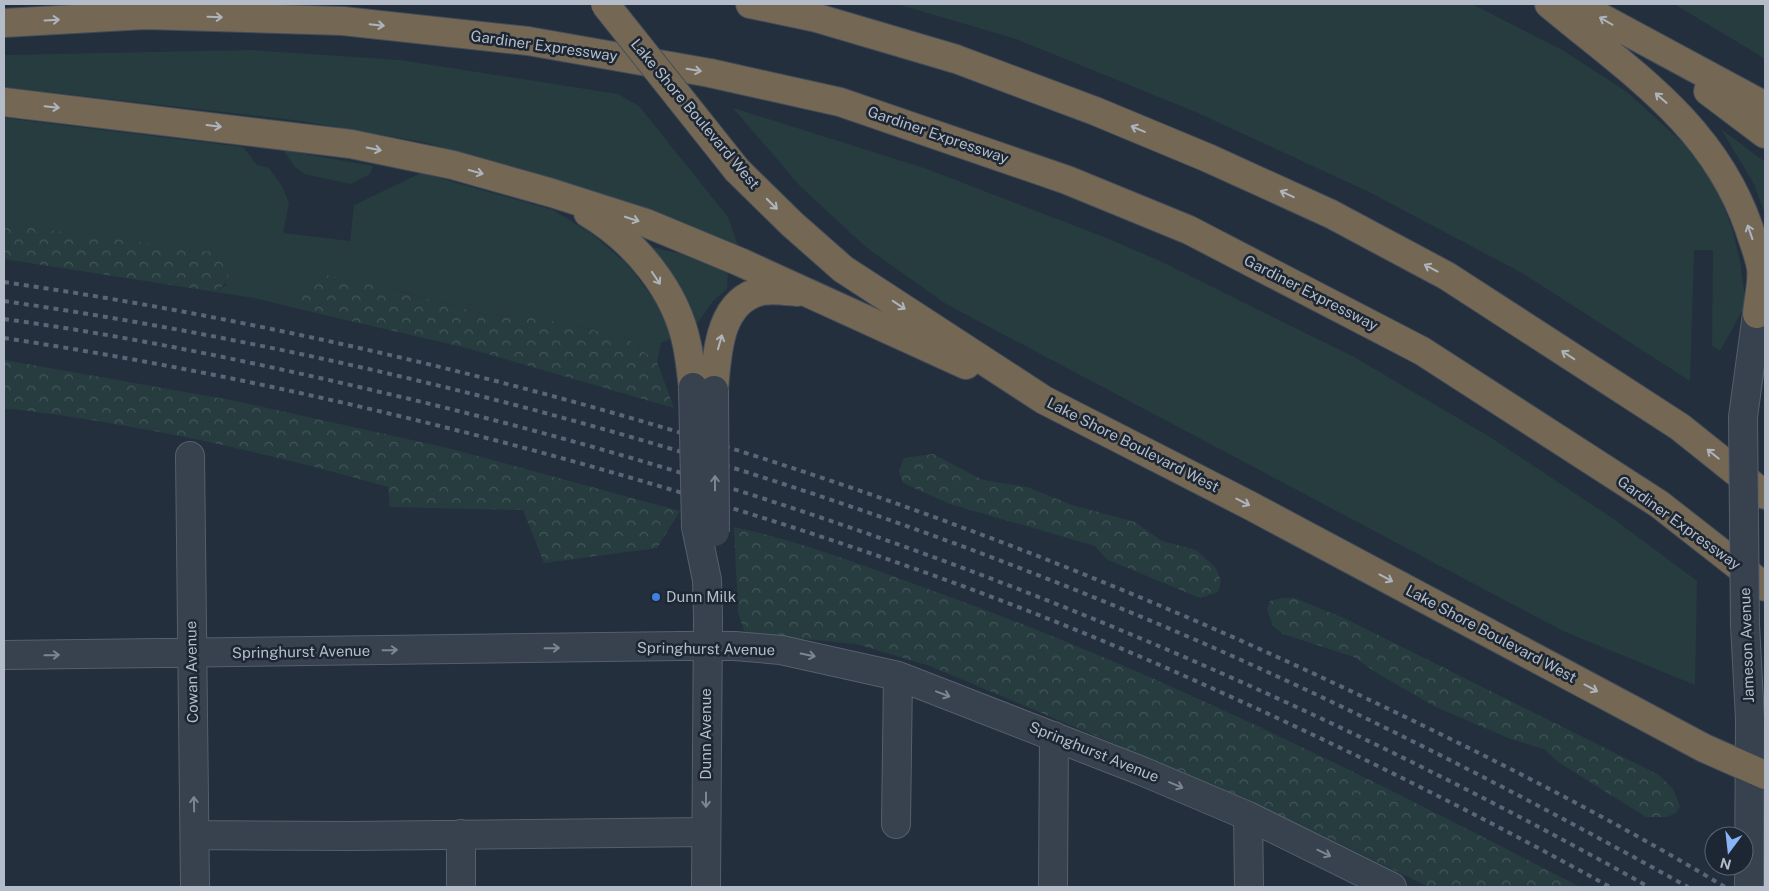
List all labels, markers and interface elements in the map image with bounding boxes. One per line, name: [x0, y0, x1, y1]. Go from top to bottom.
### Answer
one-way arrow: [206, 12, 222, 22]
one-way arrow: [1600, 15, 1614, 25]
one-way arrow: [44, 16, 60, 25]
one-way arrow: [369, 20, 385, 30]
street label: Gardiner Expressway: [470, 27, 619, 64]
street label: Lake Shore Boulevard West: [628, 35, 763, 192]
one-way arrow: [685, 66, 701, 76]
one-way arrow: [1655, 92, 1668, 104]
one-way arrow: [44, 102, 60, 112]
street label: Gardiner Expressway: [865, 102, 1011, 167]
one-way arrow: [205, 122, 221, 132]
one-way arrow: [1131, 123, 1146, 133]
one-way arrow: [366, 145, 382, 154]
one-way arrow: [468, 167, 484, 177]
one-way arrow: [1279, 189, 1294, 199]
one-way arrow: [766, 198, 778, 211]
one-way arrow: [623, 214, 639, 224]
one-way arrow: [1745, 224, 1754, 240]
street label: Gardiner Expressway: [1241, 251, 1381, 334]
one-way arrow: [1424, 263, 1439, 272]
one-way arrow: [651, 270, 661, 284]
one-way arrow: [891, 300, 905, 310]
one-way arrow: [715, 334, 725, 350]
one-way arrow: [1562, 350, 1576, 360]
street label: Lake Shore Boulevard West: [1044, 394, 1222, 495]
one-way arrow: [1707, 448, 1720, 459]
street label: Gardiner Expressway: [1614, 472, 1744, 573]
one-way arrow: [710, 476, 720, 492]
one-way arrow: [1235, 497, 1250, 507]
one-way arrow: [1378, 574, 1393, 583]
street label: Lake Shore Boulevard West: [1403, 581, 1580, 686]
street label: Jameson Avenue: [1736, 587, 1757, 703]
place label: Dunn Milk: [666, 588, 736, 605]
marker: Dunn Milk: [650, 591, 662, 603]
street label: Cowan Avenue: [182, 621, 201, 723]
street label: Springhurst Avenue: [637, 639, 775, 658]
street label: Springhurst Avenue: [232, 642, 370, 661]
one-way arrow: [544, 643, 560, 653]
one-way arrow: [382, 645, 398, 655]
one-way arrow: [44, 650, 60, 660]
one-way arrow: [799, 651, 815, 661]
one-way arrow: [1583, 684, 1598, 693]
street label: Dunn Avenue: [697, 688, 714, 780]
one-way arrow: [935, 690, 951, 699]
street label: Springhurst Avenue: [1027, 718, 1162, 785]
one-way arrow: [1168, 781, 1183, 790]
one-way arrow: [701, 791, 711, 807]
one-way arrow: [189, 796, 199, 812]
north arrow: [1704, 826, 1754, 876]
one-way arrow: [1316, 848, 1331, 858]
text: N: [1718, 854, 1733, 873]

